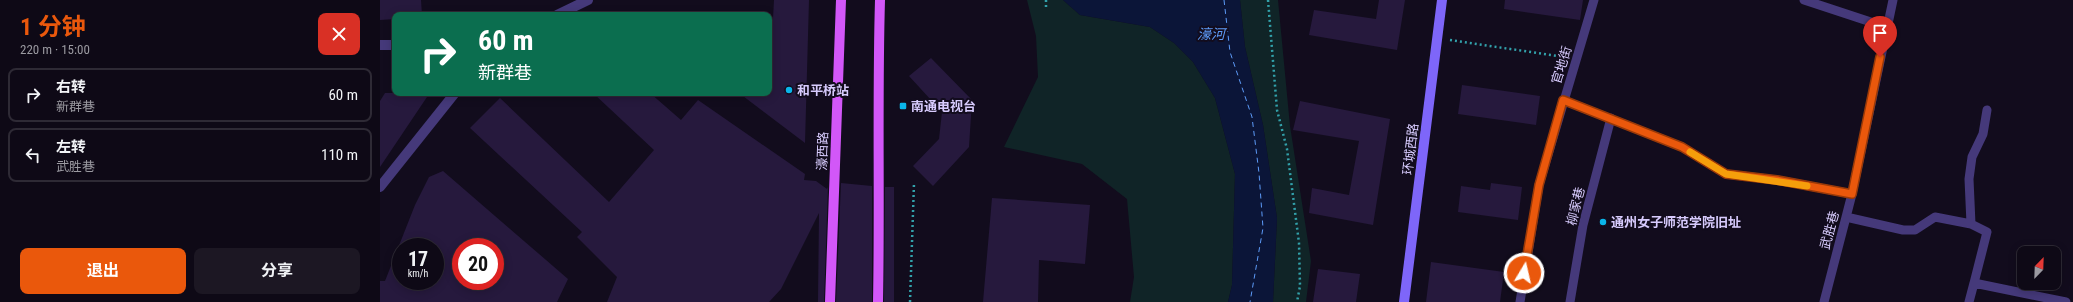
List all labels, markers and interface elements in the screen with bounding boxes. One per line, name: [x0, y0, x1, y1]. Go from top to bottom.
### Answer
text: 1 分钟: [20, 13, 86, 41]
button: close: [318, 13, 360, 55]
pin: [1863, 16, 1897, 57]
icon: arrive: [1869, 22, 1891, 44]
text: 60 m: [478, 24, 534, 57]
water label: 濠河: [1197, 26, 1228, 42]
icon: right: [412, 28, 464, 80]
text: 220 m · 15:00: [20, 42, 90, 57]
street label: 官地街: [1549, 44, 1574, 86]
text: 新群巷: [478, 62, 532, 83]
text: 右转: [56, 78, 86, 96]
place label: 和平桥站: [797, 83, 849, 98]
icon: right: [22, 84, 44, 106]
marker: 和平桥站: [784, 85, 794, 95]
text: 60 m: [328, 86, 358, 104]
text: 新群巷: [56, 99, 95, 114]
place label: 南通电视台: [911, 99, 976, 114]
marker: 南通电视台: [898, 101, 908, 111]
street label: 环城西路: [1400, 122, 1421, 176]
street label: 濠西路: [814, 131, 831, 171]
text: 左转: [56, 138, 86, 156]
icon: left: [22, 144, 44, 166]
text: 110 m: [321, 146, 358, 164]
text: 武胜巷: [56, 159, 95, 174]
street label: 柳家巷: [1563, 185, 1587, 227]
street label: 武胜巷: [1817, 209, 1842, 251]
place label: 通州女子师范学院旧址: [1611, 215, 1741, 230]
marker: 通州女子师范学院旧址: [1598, 217, 1608, 227]
speed limit sign: 20: [452, 238, 504, 290]
north arrow: [2017, 246, 2061, 290]
map controls: [2017, 246, 2061, 290]
text: 17: [408, 247, 428, 271]
button: 退出: [20, 248, 186, 294]
button: 分享: [194, 248, 360, 294]
position arrow: [1503, 252, 1545, 294]
text: km/h: [408, 268, 428, 279]

